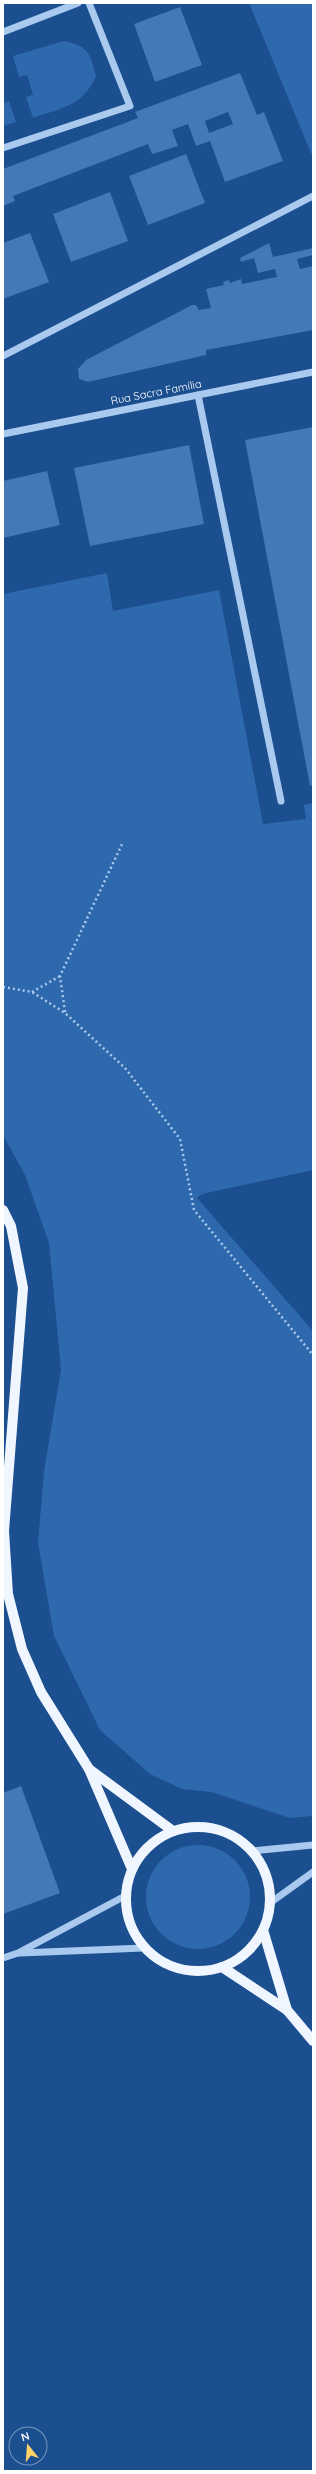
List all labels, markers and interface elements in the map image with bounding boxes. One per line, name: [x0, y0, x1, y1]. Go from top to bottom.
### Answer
street label: Rua Sacra Família: [109, 376, 203, 408]
north arrow: [8, 2426, 48, 2466]
text: N: [19, 2429, 31, 2444]

